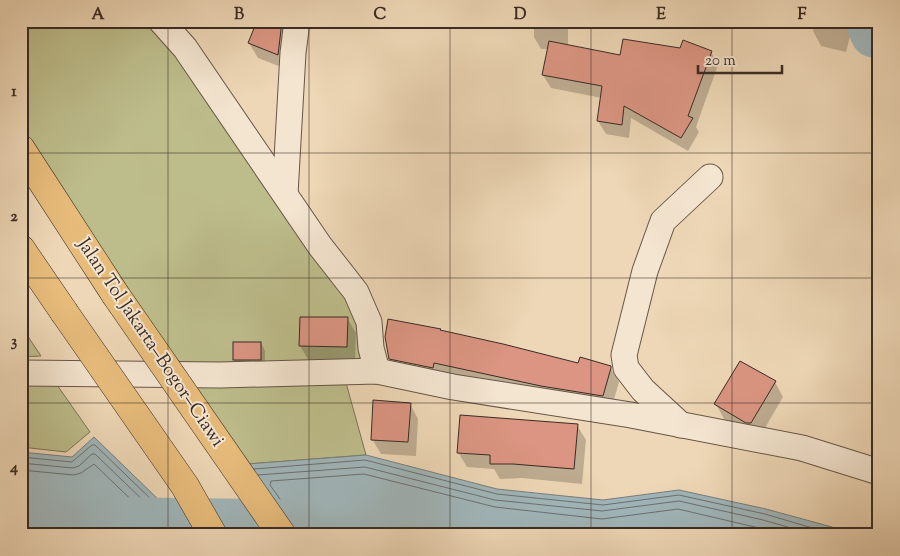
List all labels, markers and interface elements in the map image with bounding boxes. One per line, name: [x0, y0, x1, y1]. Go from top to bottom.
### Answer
text: A: [92, 4, 105, 27]
text: B: [234, 4, 244, 27]
text: C: [374, 4, 387, 27]
text: D: [514, 4, 527, 27]
text: E: [656, 4, 666, 27]
text: F: [798, 4, 807, 27]
scale bar: [698, 42, 781, 74]
text: 20 m: [705, 51, 736, 72]
text: 1: [11, 81, 17, 104]
text: 2: [10, 206, 18, 229]
street label: Jalan Tol Jakarta–Bogor–Ciawi: [69, 232, 230, 453]
text: 3: [11, 331, 18, 354]
text: 4: [9, 457, 18, 480]

